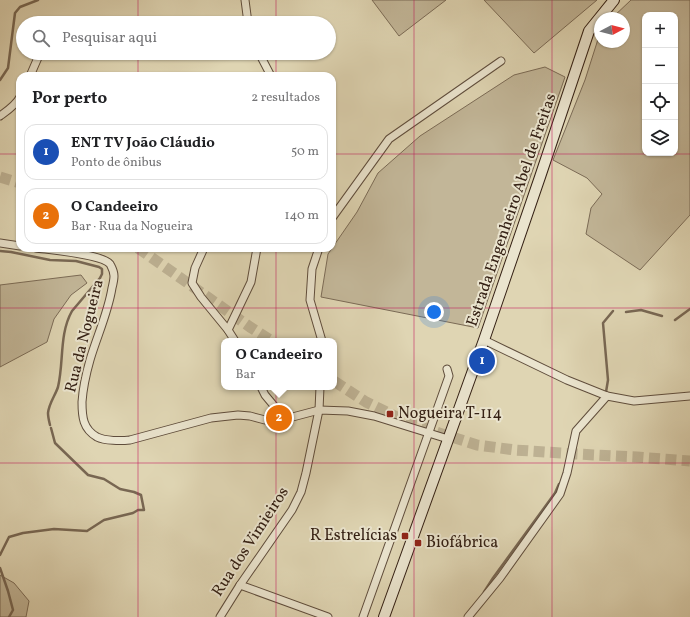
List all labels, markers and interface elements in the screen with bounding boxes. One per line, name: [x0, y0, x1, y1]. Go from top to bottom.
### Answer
north arrow: [594, 12, 630, 48]
map controls: [642, 12, 678, 156]
button: +: [642, 12, 678, 48]
search box: [16, 16, 336, 60]
icon: search: [30, 27, 52, 49]
text: Pesquisar aqui: [62, 28, 157, 49]
button: −: [642, 48, 678, 84]
button: locate: [642, 84, 678, 120]
text: Por perto: [32, 87, 107, 110]
text: 2 resultados: [251, 89, 320, 107]
street label: Estrada Engenheiro Abel de Freitas: [462, 90, 562, 330]
button: layers: [642, 120, 678, 156]
text: ENT TV João Cláudio: [71, 133, 215, 154]
text: 1: [43, 143, 49, 161]
text: 50 m: [291, 143, 319, 161]
text: Ponto de ônibus: [71, 154, 162, 172]
text: O Candeeiro: [71, 197, 158, 218]
text: 2: [43, 207, 49, 225]
text: 140 m: [285, 207, 319, 225]
text: Bar · Rua da Nogueira: [71, 218, 193, 236]
street label: Rua da Nogueira: [60, 277, 110, 395]
your location: [424, 302, 444, 322]
popup: [221, 338, 337, 390]
text: O Candeeiro: [235, 345, 323, 366]
pin: 1: [469, 346, 495, 376]
text: Bar: [235, 366, 255, 384]
pin: 2: [266, 403, 292, 433]
place label: Nogueira T-114: [398, 403, 502, 425]
marker: Nogueira T-114: [385, 409, 395, 419]
street label: Rua dos Vimieiros: [207, 483, 295, 601]
place label: R Estrelícias: [310, 525, 397, 547]
marker: R Estrelícias: [400, 531, 410, 541]
place label: Biofábrica: [426, 532, 498, 554]
marker: Biofábrica: [413, 538, 423, 548]

